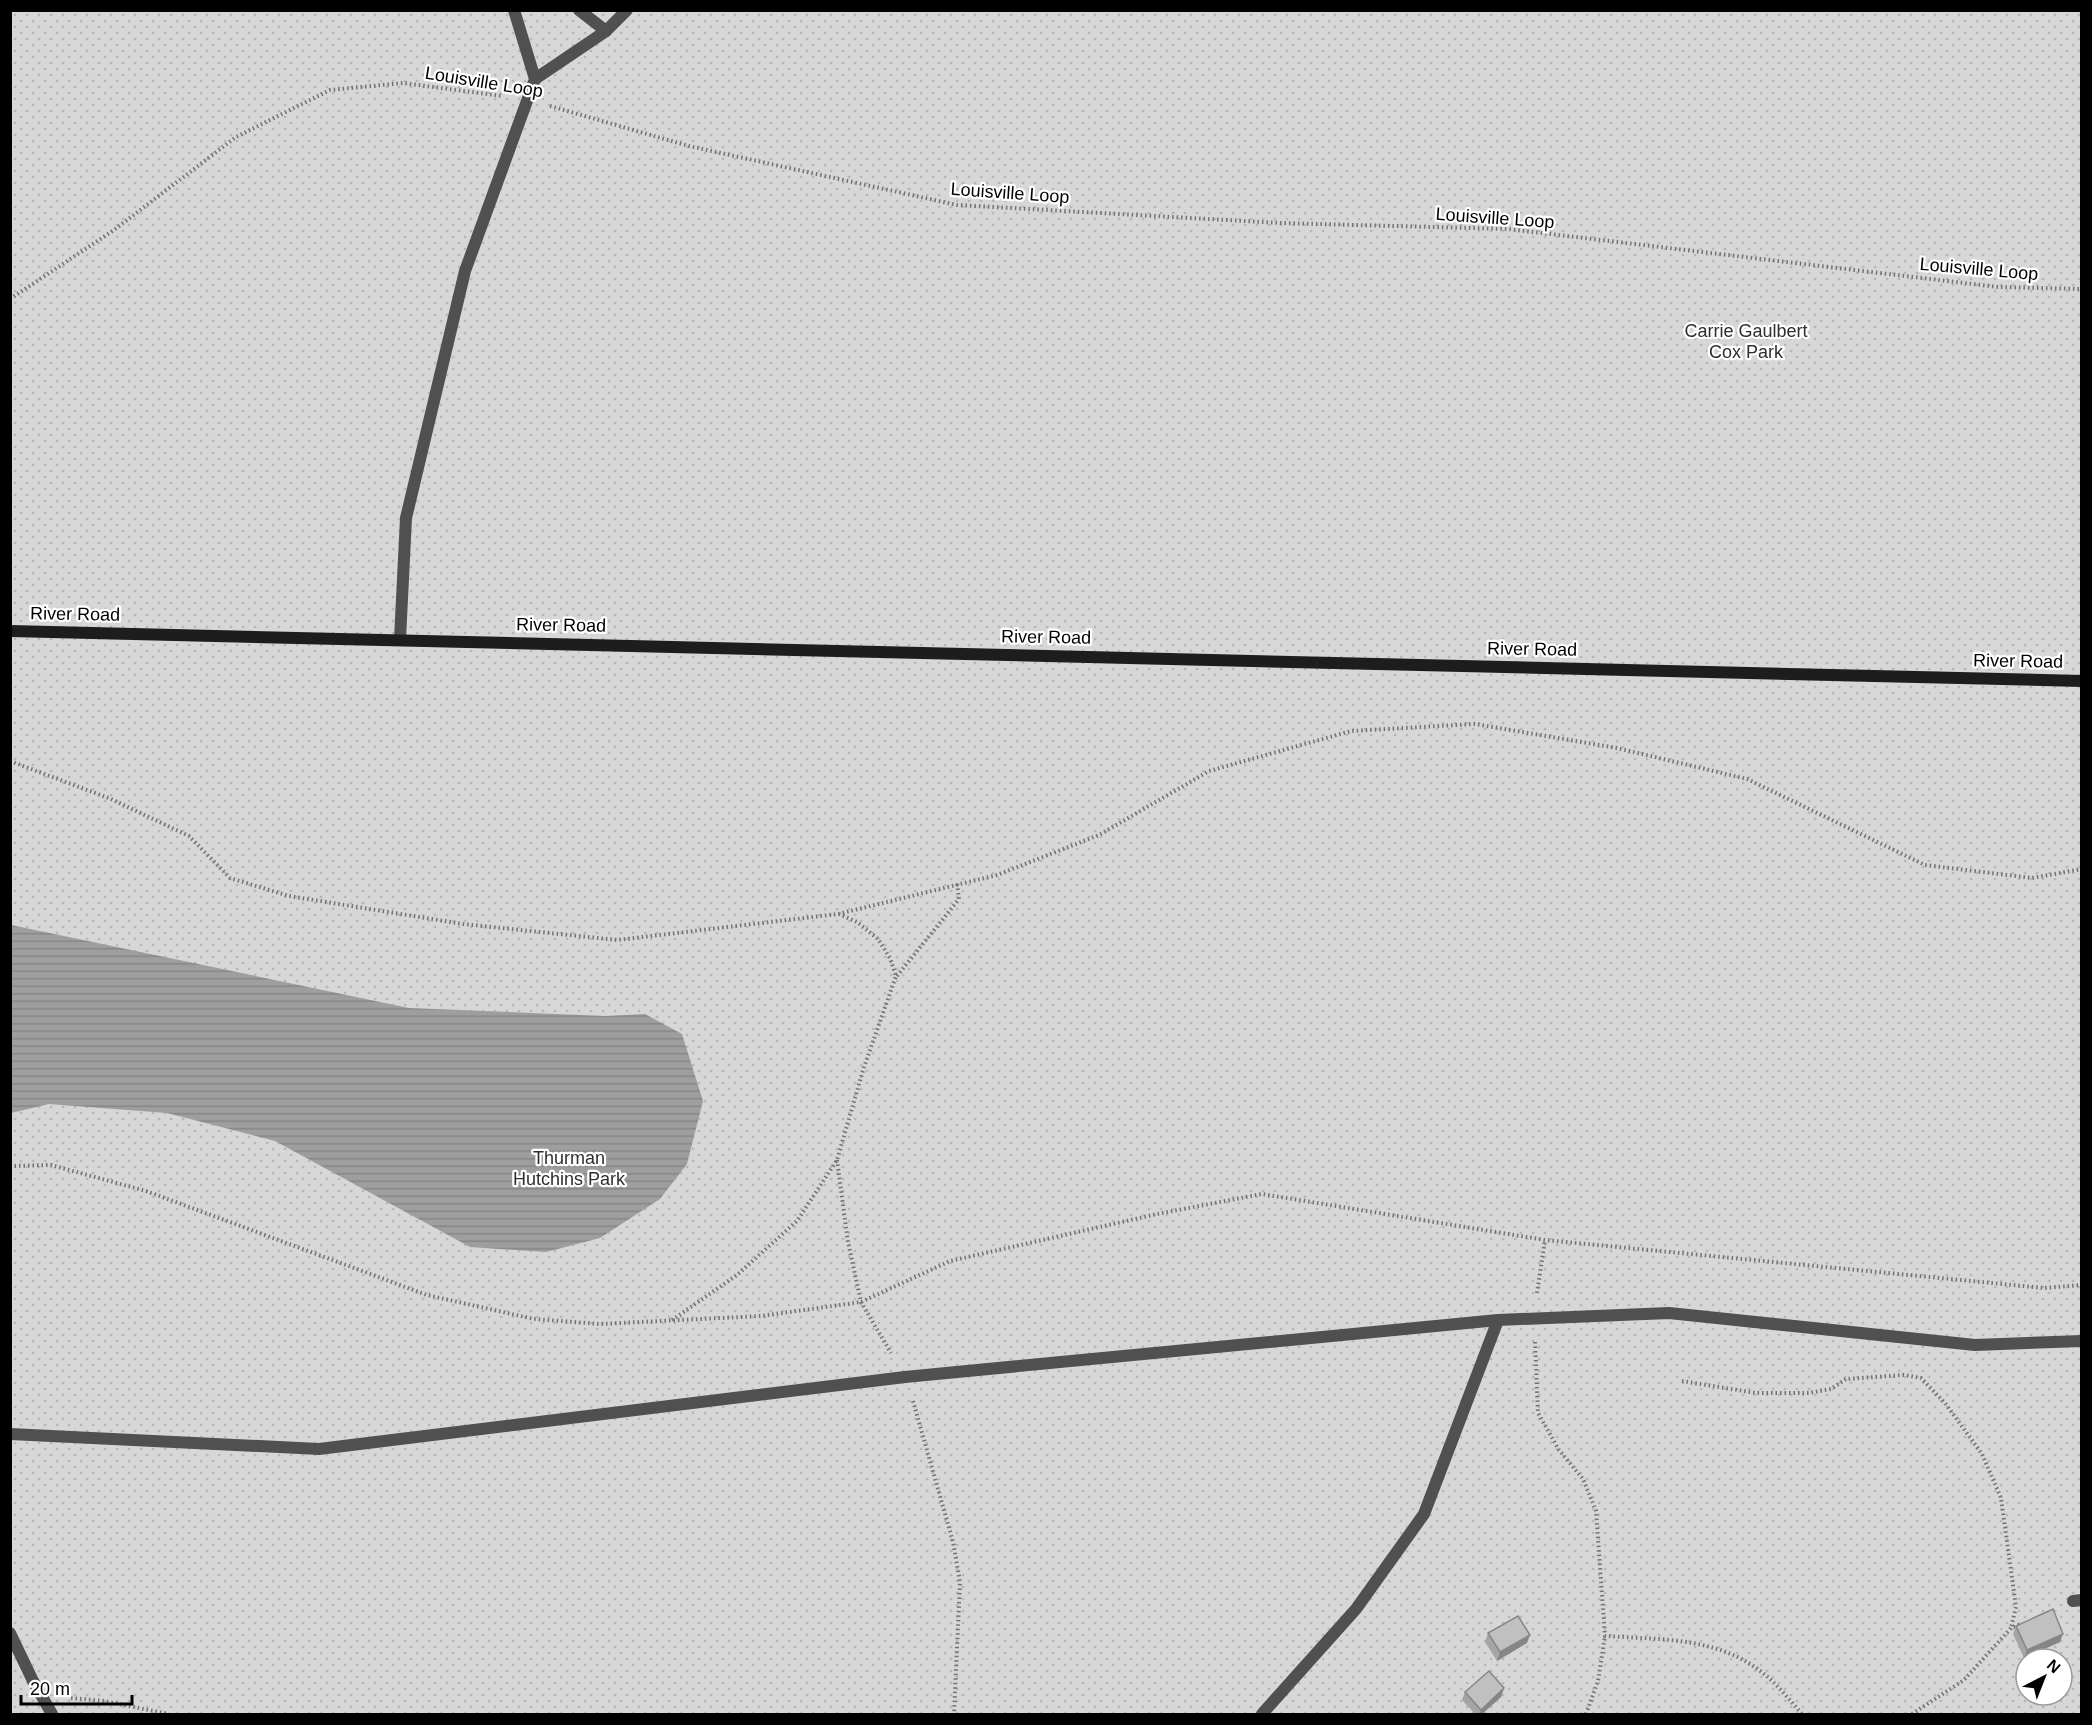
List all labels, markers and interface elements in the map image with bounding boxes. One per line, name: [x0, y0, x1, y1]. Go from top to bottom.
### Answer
street label: Louisville Loop: [424, 63, 544, 101]
street label: Louisville Loop: [950, 179, 1070, 207]
street label: Louisville Loop: [1435, 204, 1555, 232]
street label: Louisville Loop: [1919, 254, 2039, 284]
park label: Carrie Gaulbert Cox Park: [1684, 321, 1808, 362]
street label: River Road: [30, 603, 120, 625]
street label: River Road: [516, 614, 606, 636]
street label: River Road: [1001, 626, 1091, 648]
street label: River Road: [1487, 638, 1577, 660]
street label: River Road: [1973, 650, 2063, 672]
park label: Thurman Hutchins Park: [513, 1148, 626, 1189]
north arrow: [2014, 1647, 2074, 1707]
text: N: [2044, 1656, 2064, 1676]
scale bar: [21, 1668, 132, 1706]
text: 20 m: [30, 1679, 70, 1699]

